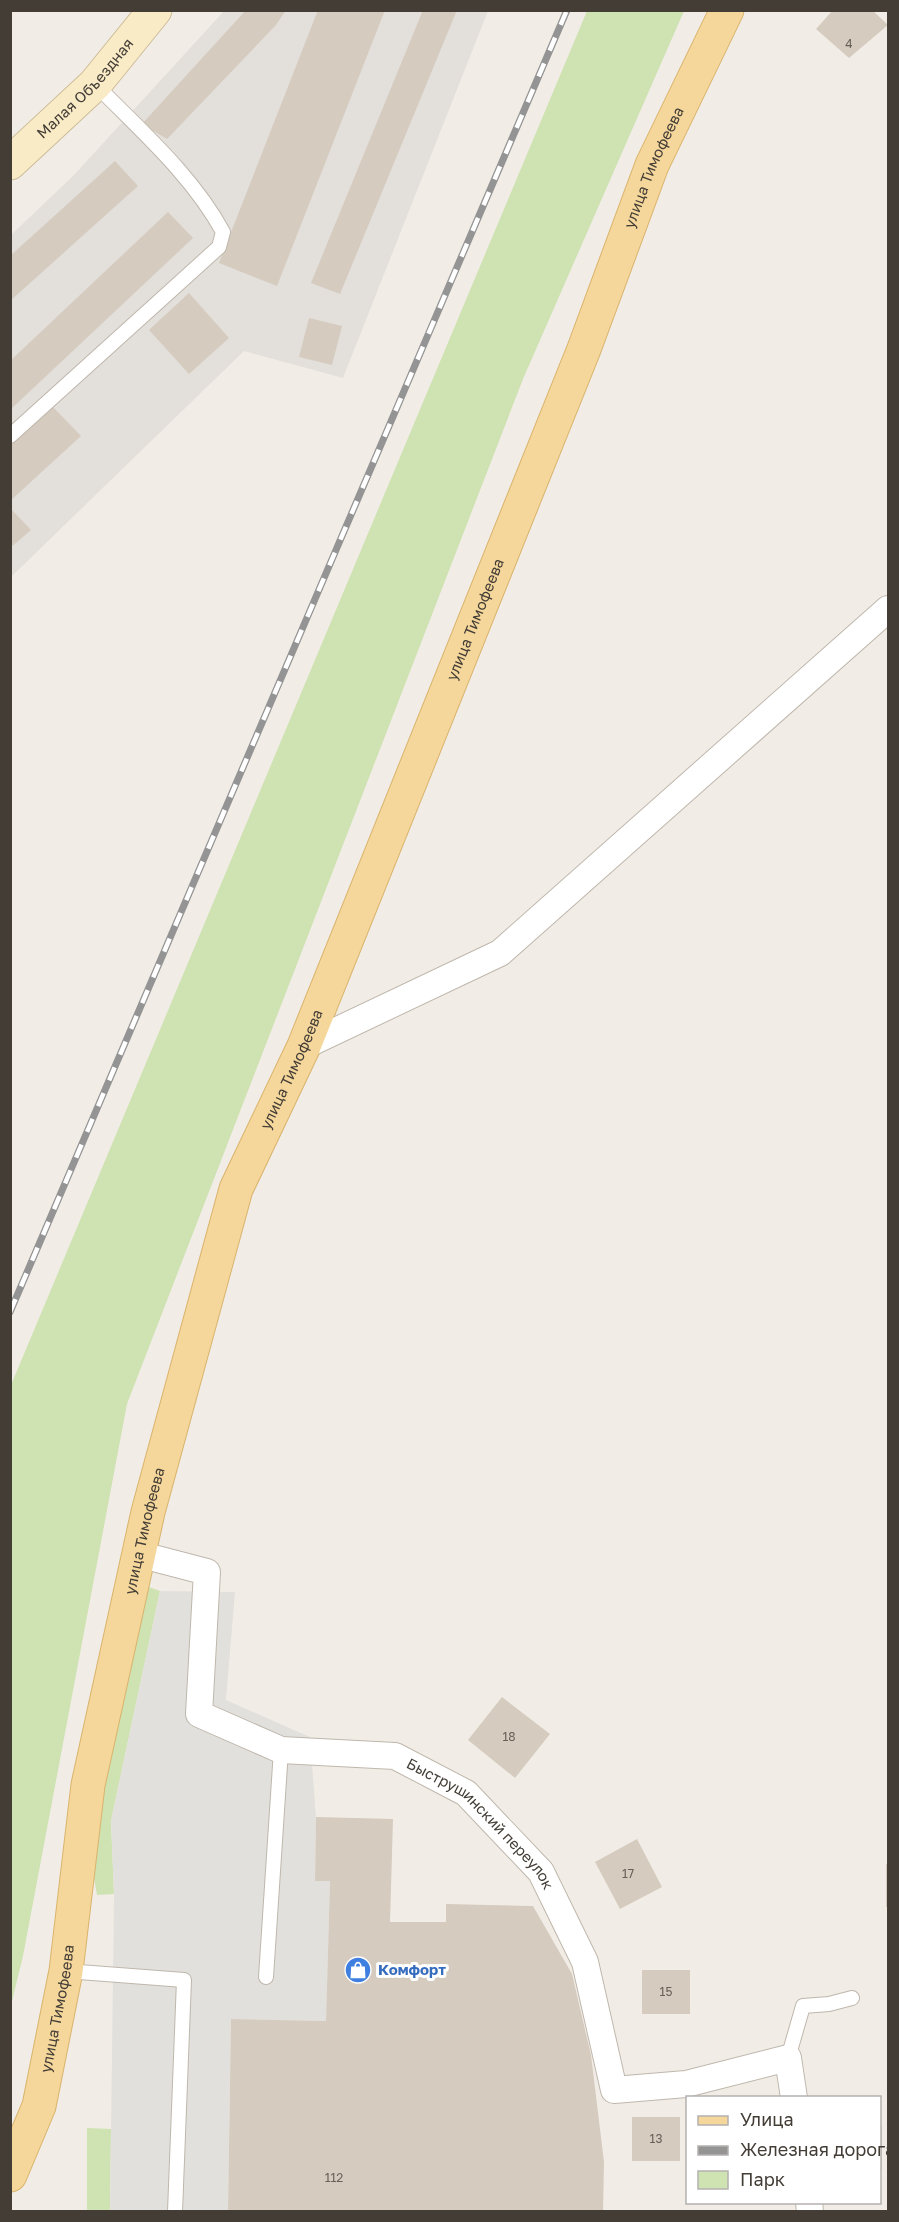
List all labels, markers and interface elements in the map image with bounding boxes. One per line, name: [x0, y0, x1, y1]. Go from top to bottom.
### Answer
street label: Малая Объездная: [32, 34, 136, 142]
house number: 4: [845, 36, 853, 51]
street label: улица Тимофеева: [619, 104, 687, 230]
street label: улица Тимофеева: [442, 555, 507, 683]
street label: улица Тимофеева: [256, 1006, 326, 1132]
street label: улица Тимофеева: [120, 1465, 168, 1596]
house number: 18: [502, 1729, 516, 1744]
street label: Быструшинский переулок: [404, 1754, 558, 1892]
house number: 17: [622, 1866, 634, 1881]
street label: улица Тимофеева: [36, 1943, 77, 2074]
shop icon: Комфорт: [343, 1955, 373, 1985]
place label: Комфорт: [378, 1960, 446, 1978]
house number: 15: [660, 1984, 672, 1999]
legend: [686, 2096, 881, 2204]
text: Улица: [740, 2108, 794, 2130]
house number: 13: [650, 2131, 662, 2146]
text: Железная дорога: [740, 2138, 895, 2160]
text: Парк: [740, 2168, 785, 2190]
house number: 112: [325, 2170, 343, 2185]

